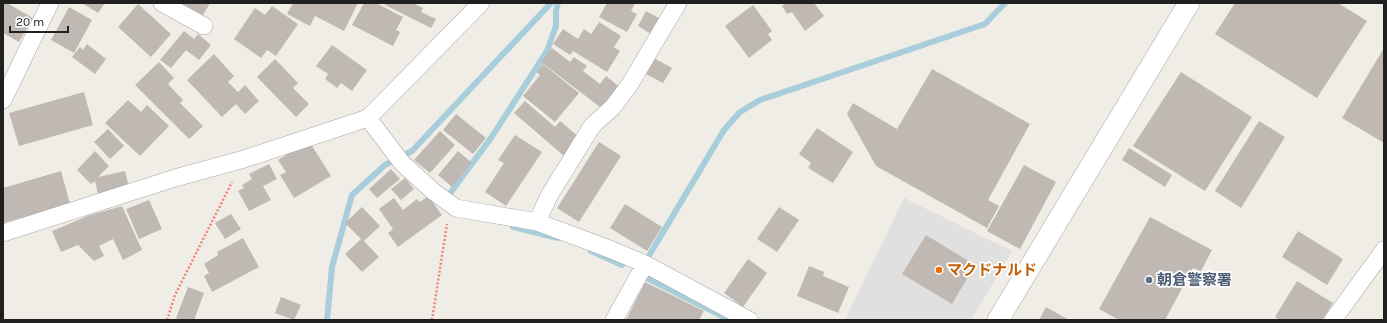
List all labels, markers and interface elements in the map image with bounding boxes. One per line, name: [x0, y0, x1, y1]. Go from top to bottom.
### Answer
scale bar: [10, 8, 68, 34]
text: 20 m: [16, 15, 44, 29]
place label: マクドナルド: [947, 261, 1037, 279]
marker: マクドナルド: [934, 265, 944, 275]
place label: 朝倉警察署: [1157, 271, 1232, 289]
marker: 朝倉警察署: [1144, 275, 1154, 285]

